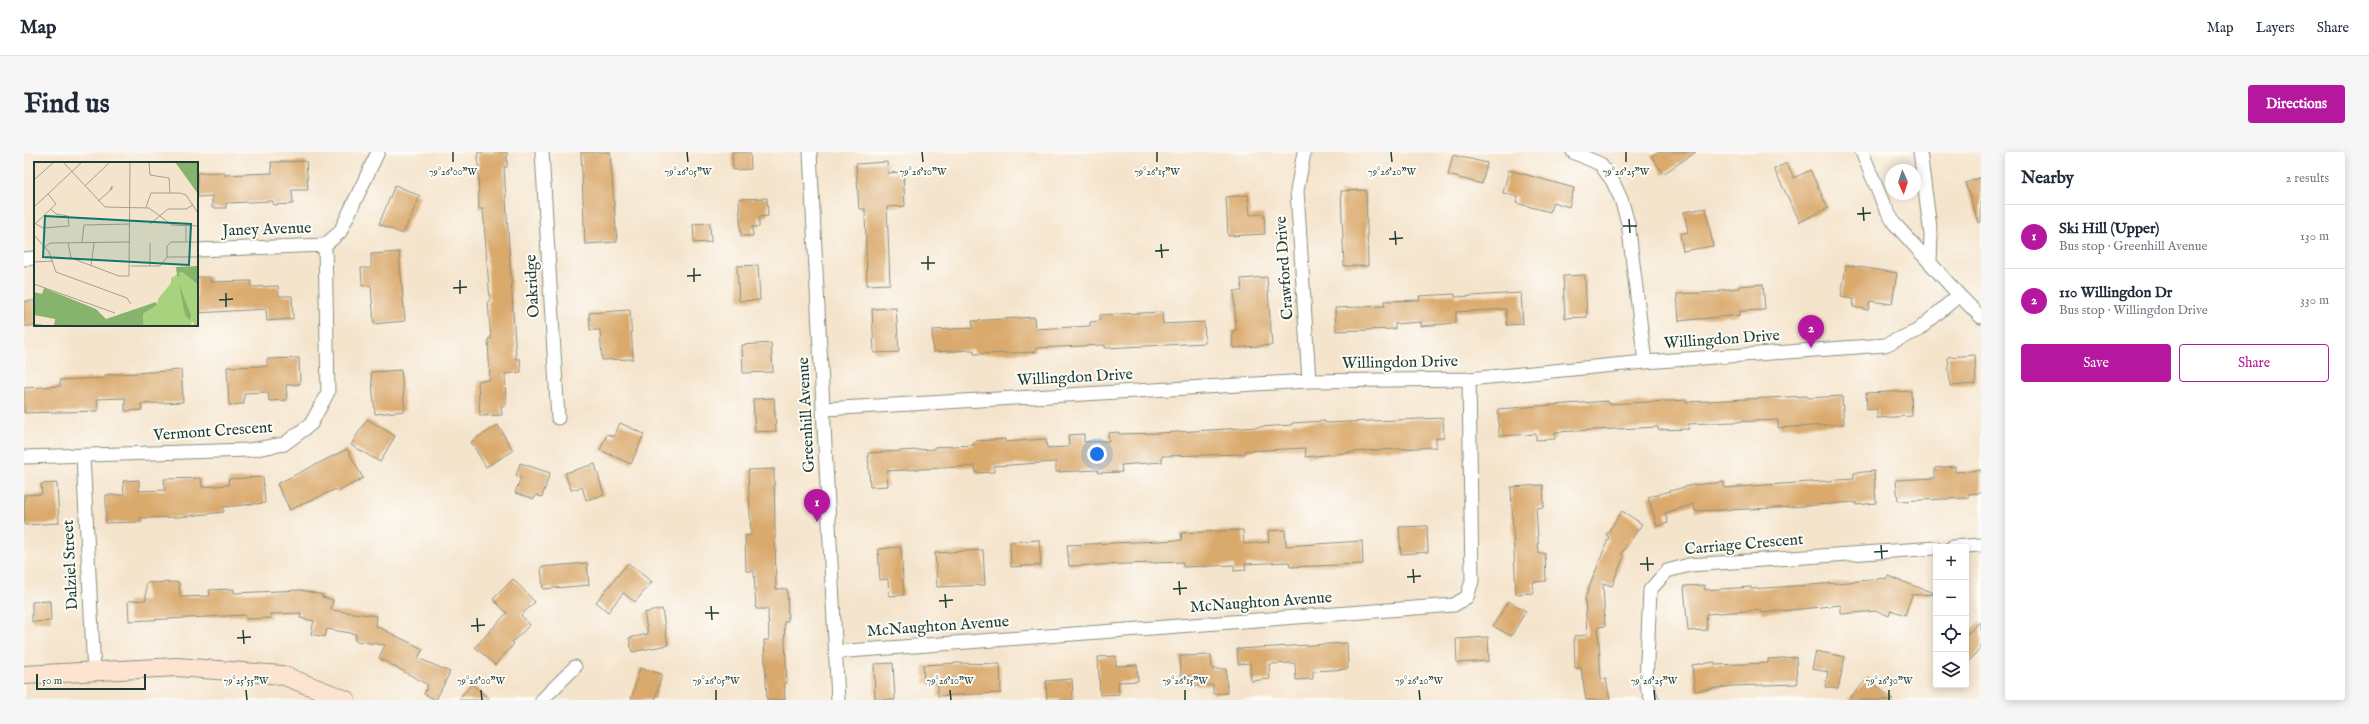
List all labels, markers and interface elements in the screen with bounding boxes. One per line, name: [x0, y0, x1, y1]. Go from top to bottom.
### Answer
text: Map: [20, 16, 56, 40]
text: Map: [2207, 19, 2234, 37]
text: Layers: [2256, 19, 2295, 37]
text: Share: [2317, 19, 2349, 37]
button: Directions: [2248, 85, 2345, 123]
text: Find us: [24, 87, 110, 122]
inset map: [34, 162, 198, 326]
north arrow: [1885, 164, 1921, 200]
text: 79°26'00"W: [429, 166, 478, 179]
text: 79°26'05"W: [665, 166, 712, 179]
text: 79°26'10"W: [900, 166, 947, 179]
text: 79°26'15"W: [1134, 166, 1180, 179]
text: 79°26'20"W: [1368, 166, 1416, 179]
text: 79°26'25"W: [1603, 166, 1650, 179]
text: Nearby: [2021, 168, 2074, 189]
text: 2 results: [2285, 170, 2329, 187]
street label: Crawford Drive: [1271, 215, 1299, 321]
street label: Janey Avenue: [220, 218, 312, 242]
text: Ski Hill (Upper): [2059, 219, 2159, 238]
text: 1: [2032, 228, 2036, 245]
text: 130 m: [2300, 228, 2329, 245]
text: Bus stop · Greenhill Avenue: [2059, 238, 2207, 255]
street label: Oakridge: [521, 254, 545, 318]
text: 110 Willingdon Dr: [2059, 283, 2172, 302]
text: 2: [2031, 292, 2037, 309]
text: 330 m: [2300, 292, 2329, 309]
text: Bus stop · Willingdon Drive: [2059, 302, 2208, 319]
pin: 2: [1798, 315, 1824, 348]
street label: Willingdon Drive: [1663, 326, 1781, 354]
button: Save: [2021, 344, 2171, 382]
button: Share: [2179, 344, 2329, 382]
street label: Willingdon Drive: [1342, 352, 1458, 374]
street label: Greenhill Avenue: [794, 357, 820, 473]
street label: Willingdon Drive: [1017, 365, 1133, 391]
street label: Vermont Crescent: [152, 418, 274, 446]
your location: [1087, 444, 1107, 464]
pin: 1: [804, 489, 830, 522]
street label: Dalziel Street: [59, 519, 83, 611]
street label: Carriage Crescent: [1684, 530, 1805, 560]
map controls: [1933, 544, 1969, 688]
button: +: [1933, 544, 1969, 580]
button: −: [1933, 580, 1969, 616]
street label: McNaughton Avenue: [1189, 588, 1333, 618]
street label: McNaughton Avenue: [866, 612, 1010, 642]
button: locate: [1933, 616, 1969, 652]
button: layers: [1933, 652, 1969, 688]
scale bar: [36, 672, 146, 691]
text: 50 m: [42, 674, 62, 688]
text: 79°25'55"W: [223, 675, 269, 688]
text: 79°26'00"W: [457, 675, 506, 688]
text: 79°26'05"W: [693, 675, 740, 688]
text: 79°26'10"W: [927, 675, 974, 688]
text: 79°26'15"W: [1162, 675, 1208, 688]
text: 79°26'20"W: [1395, 675, 1443, 688]
text: 79°26'25"W: [1631, 675, 1678, 688]
text: 79°26'30"W: [1865, 675, 1913, 688]

